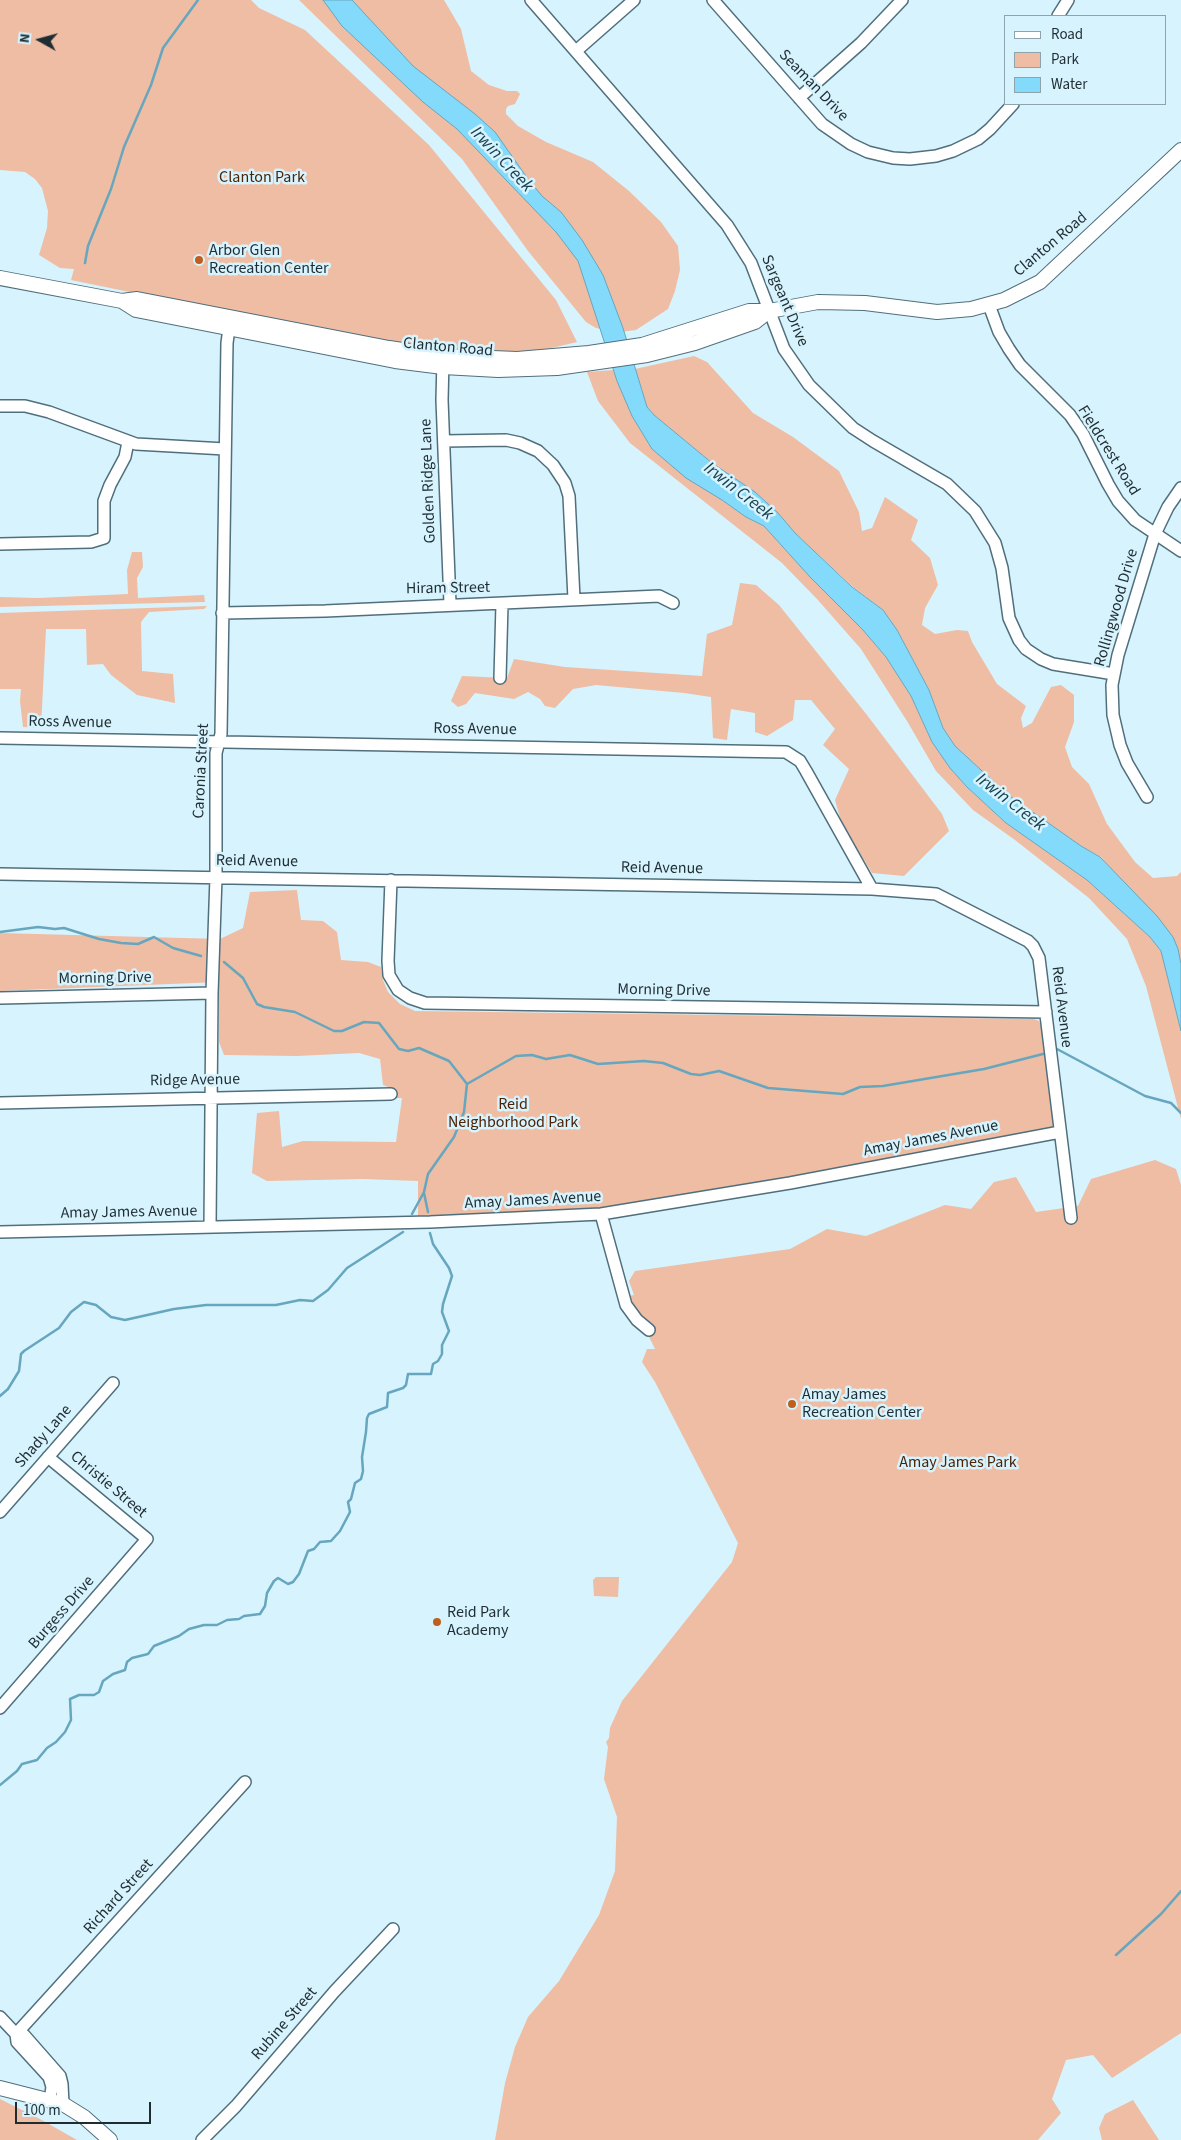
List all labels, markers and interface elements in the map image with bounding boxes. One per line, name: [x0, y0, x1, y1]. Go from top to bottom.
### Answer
north arrow: [15, 15, 65, 65]
legend: [1004, 15, 1166, 105]
text: Road: [1051, 24, 1083, 45]
text: N: [15, 32, 36, 44]
street label: Seaman Drive: [774, 46, 852, 126]
text: Park: [1051, 49, 1079, 70]
text: Water: [1051, 74, 1087, 95]
water label: Irwin Creek: [465, 122, 537, 198]
park label: Clanton Park: [219, 168, 305, 188]
street label: Clanton Road: [1010, 209, 1092, 281]
place label: Arbor Glen Recreation Center: [209, 241, 329, 279]
street label: Sargeant Drive: [756, 252, 812, 350]
marker: Arbor Glen Recreation Center: [193, 254, 205, 266]
street label: Clanton Road: [402, 335, 494, 361]
street label: Fieldcrest Road: [1073, 402, 1143, 500]
street label: Golden Ridge Lane: [417, 418, 441, 544]
water label: Irwin Creek: [699, 458, 777, 526]
street label: Rollingwood Drive: [1091, 547, 1143, 669]
street label: Hiram Street: [406, 579, 490, 599]
street label: Ross Avenue: [28, 713, 112, 733]
street label: Ross Avenue: [433, 720, 517, 740]
street label: Caronia Street: [190, 723, 214, 819]
water label: Irwin Creek: [971, 769, 1049, 837]
street label: Reid Avenue: [216, 852, 298, 872]
street label: Reid Avenue: [621, 859, 703, 879]
street label: Reid Avenue: [1046, 965, 1076, 1049]
street label: Morning Drive: [58, 969, 152, 989]
street label: Morning Drive: [617, 981, 711, 1001]
street label: Ridge Avenue: [150, 1071, 240, 1091]
park label: Reid Neighborhood Park: [448, 1095, 578, 1133]
street label: Amay James Avenue: [862, 1117, 1000, 1161]
street label: Amay James Avenue: [464, 1188, 602, 1214]
street label: Amay James Avenue: [60, 1202, 198, 1224]
place label: Amay James Recreation Center: [802, 1385, 922, 1423]
marker: Amay James Recreation Center: [786, 1398, 798, 1410]
street label: Shady Lane: [11, 1401, 77, 1473]
street label: Christie Street: [66, 1447, 150, 1523]
park label: Amay James Park: [899, 1453, 1017, 1473]
street label: Burgess Drive: [25, 1573, 99, 1653]
place label: Reid Park Academy: [447, 1603, 510, 1641]
marker: Reid Park Academy: [431, 1616, 443, 1628]
street label: Richard Street: [80, 1855, 158, 1939]
street label: Rubine Street: [248, 1984, 322, 2064]
scale bar: [18, 2092, 154, 2124]
text: 100 m: [23, 2100, 61, 2121]

